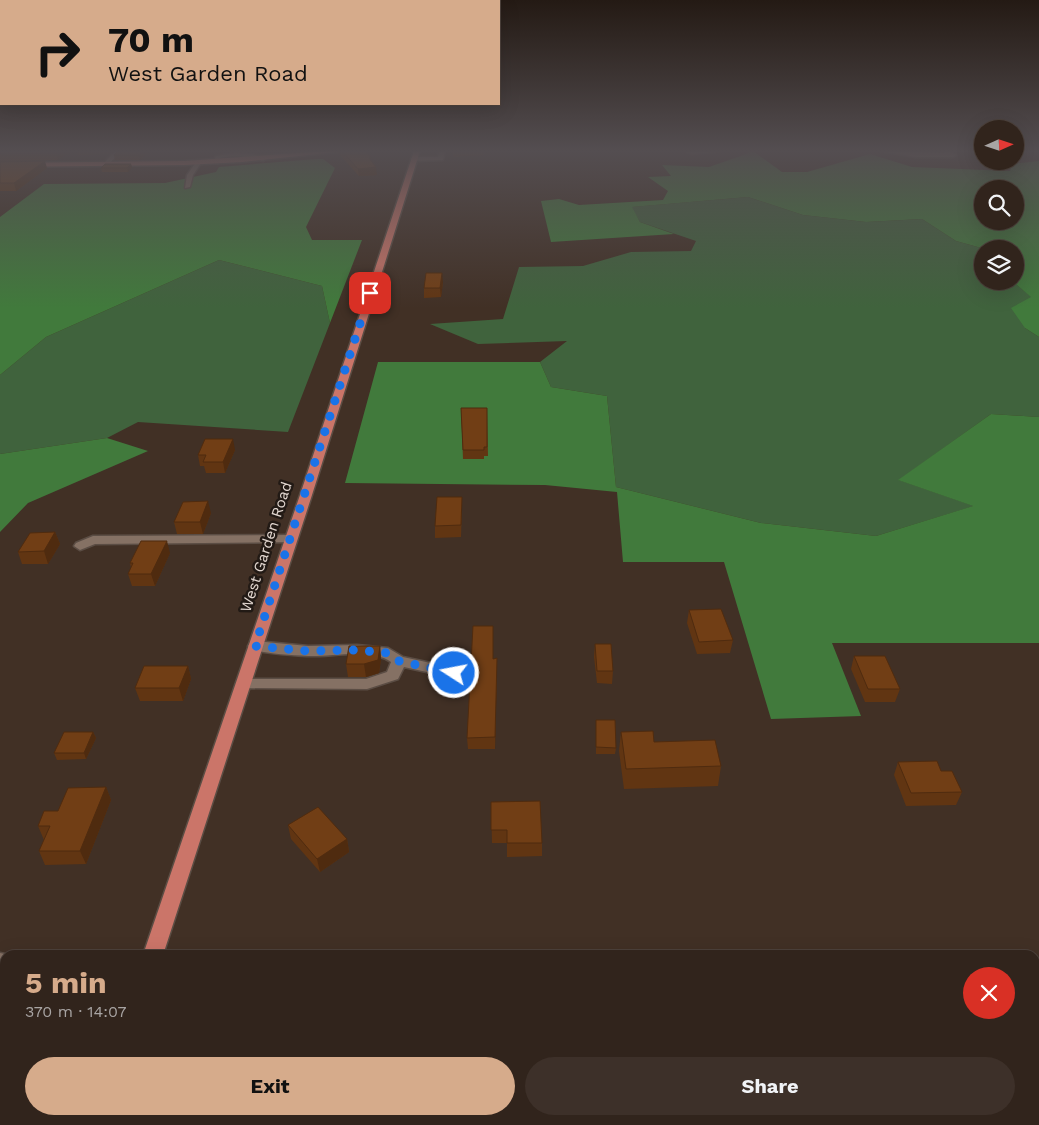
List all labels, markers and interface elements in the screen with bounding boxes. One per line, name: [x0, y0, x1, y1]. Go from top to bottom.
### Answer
text: 70 m: [108, 19, 194, 61]
icon: right: [25, 20, 90, 85]
text: West Garden Road: [108, 61, 308, 86]
north arrow: [974, 120, 1024, 170]
map controls: [974, 120, 1024, 290]
button: search: [974, 180, 1024, 230]
button: layers: [974, 240, 1024, 290]
pin: [349, 272, 391, 314]
icon: arrive: [356, 279, 384, 307]
street label: West Garden Road: [236, 479, 296, 615]
position arrow: [427, 646, 479, 698]
text: 5 min: [25, 965, 107, 1000]
button: close: [963, 967, 1015, 1019]
text: 370 m · 14:07: [25, 1002, 127, 1021]
button: Exit: [25, 1057, 515, 1115]
button: Share: [525, 1057, 1015, 1115]

